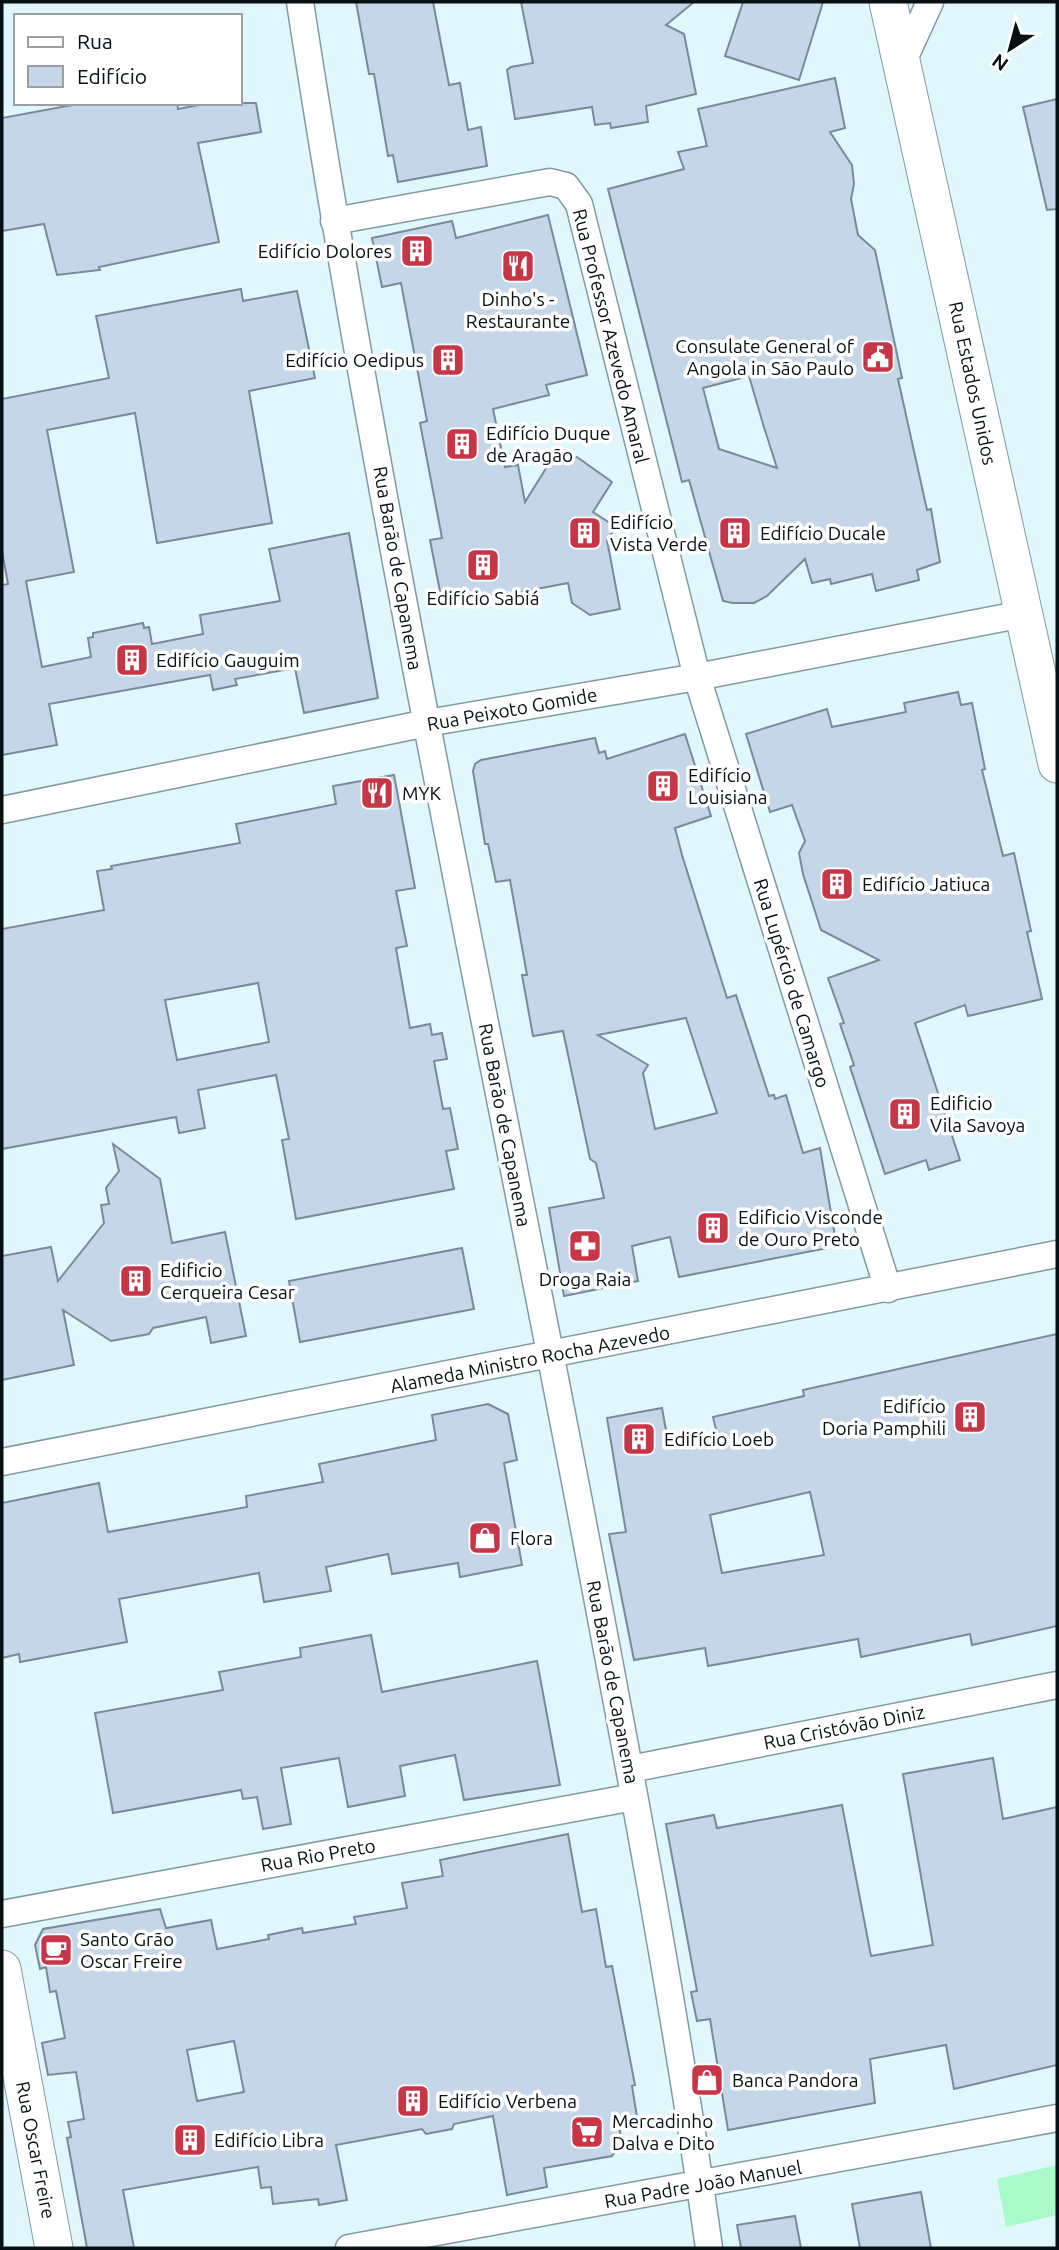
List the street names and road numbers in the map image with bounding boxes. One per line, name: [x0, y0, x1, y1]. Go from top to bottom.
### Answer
street label: Rua Professor Azevedo Amaral: [569, 206, 653, 466]
street label: Rua Estados Unidos: [945, 299, 1001, 467]
street label: Rua Barão de Capanema: [369, 464, 427, 672]
street label: Rua Peixoto Gomide: [425, 683, 599, 735]
street label: Rua Lupércio de Camargo: [750, 876, 834, 1090]
street label: Rua Barão de Capanema: [474, 1021, 536, 1229]
street label: Alameda Ministro Rocha Azevedo: [388, 1321, 672, 1397]
street label: Rua Barão de Capanema: [582, 1578, 644, 1786]
street label: Rua Cristóvão Diniz: [762, 1701, 927, 1753]
street label: Rua Rio Preto: [259, 1834, 377, 1876]
street label: Rua Oscar Freire: [12, 2079, 60, 2221]
street label: Rua Padre João Manuel: [603, 2156, 803, 2212]

